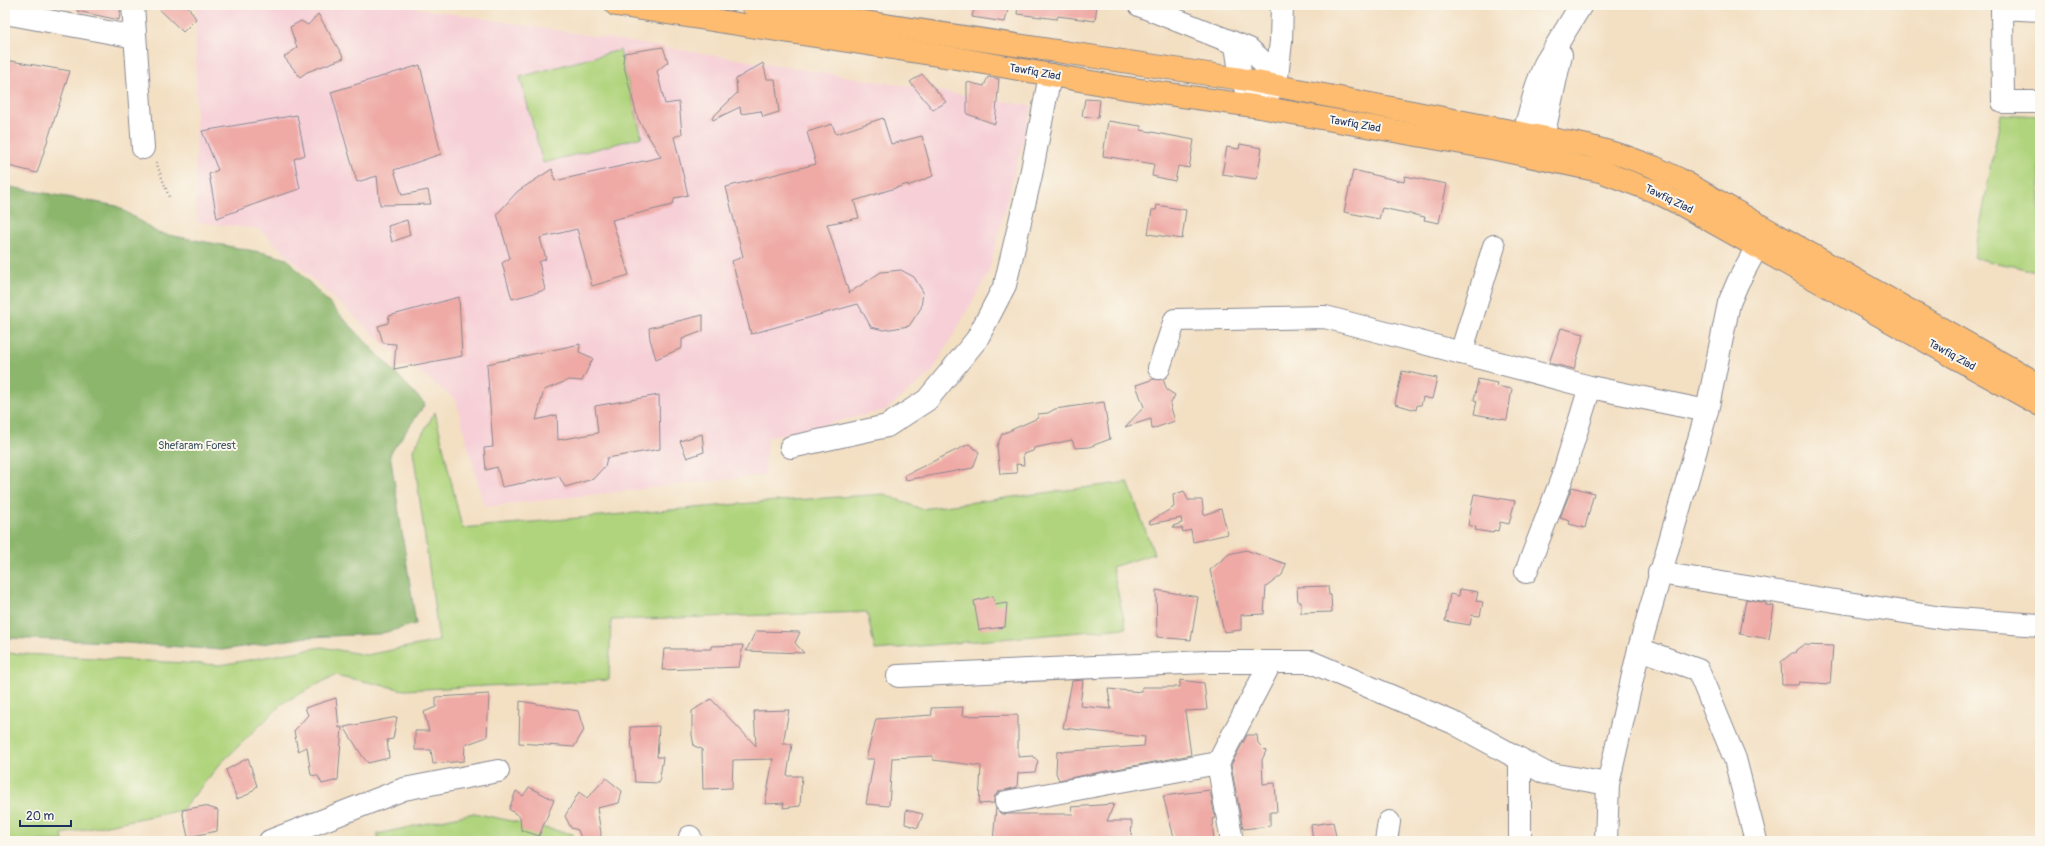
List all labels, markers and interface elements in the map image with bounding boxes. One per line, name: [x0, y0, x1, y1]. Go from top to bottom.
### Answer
street label: Tawfiq Ziad: [1008, 61, 1062, 83]
street label: Tawfiq Ziad: [1328, 113, 1382, 135]
street label: Tawfiq Ziad: [1643, 182, 1695, 216]
street label: Tawfiq Ziad: [1926, 337, 1978, 373]
park label: Shefaram Forest: [158, 439, 236, 452]
scale bar: [20, 802, 71, 828]
text: 20 m: [26, 809, 55, 824]

